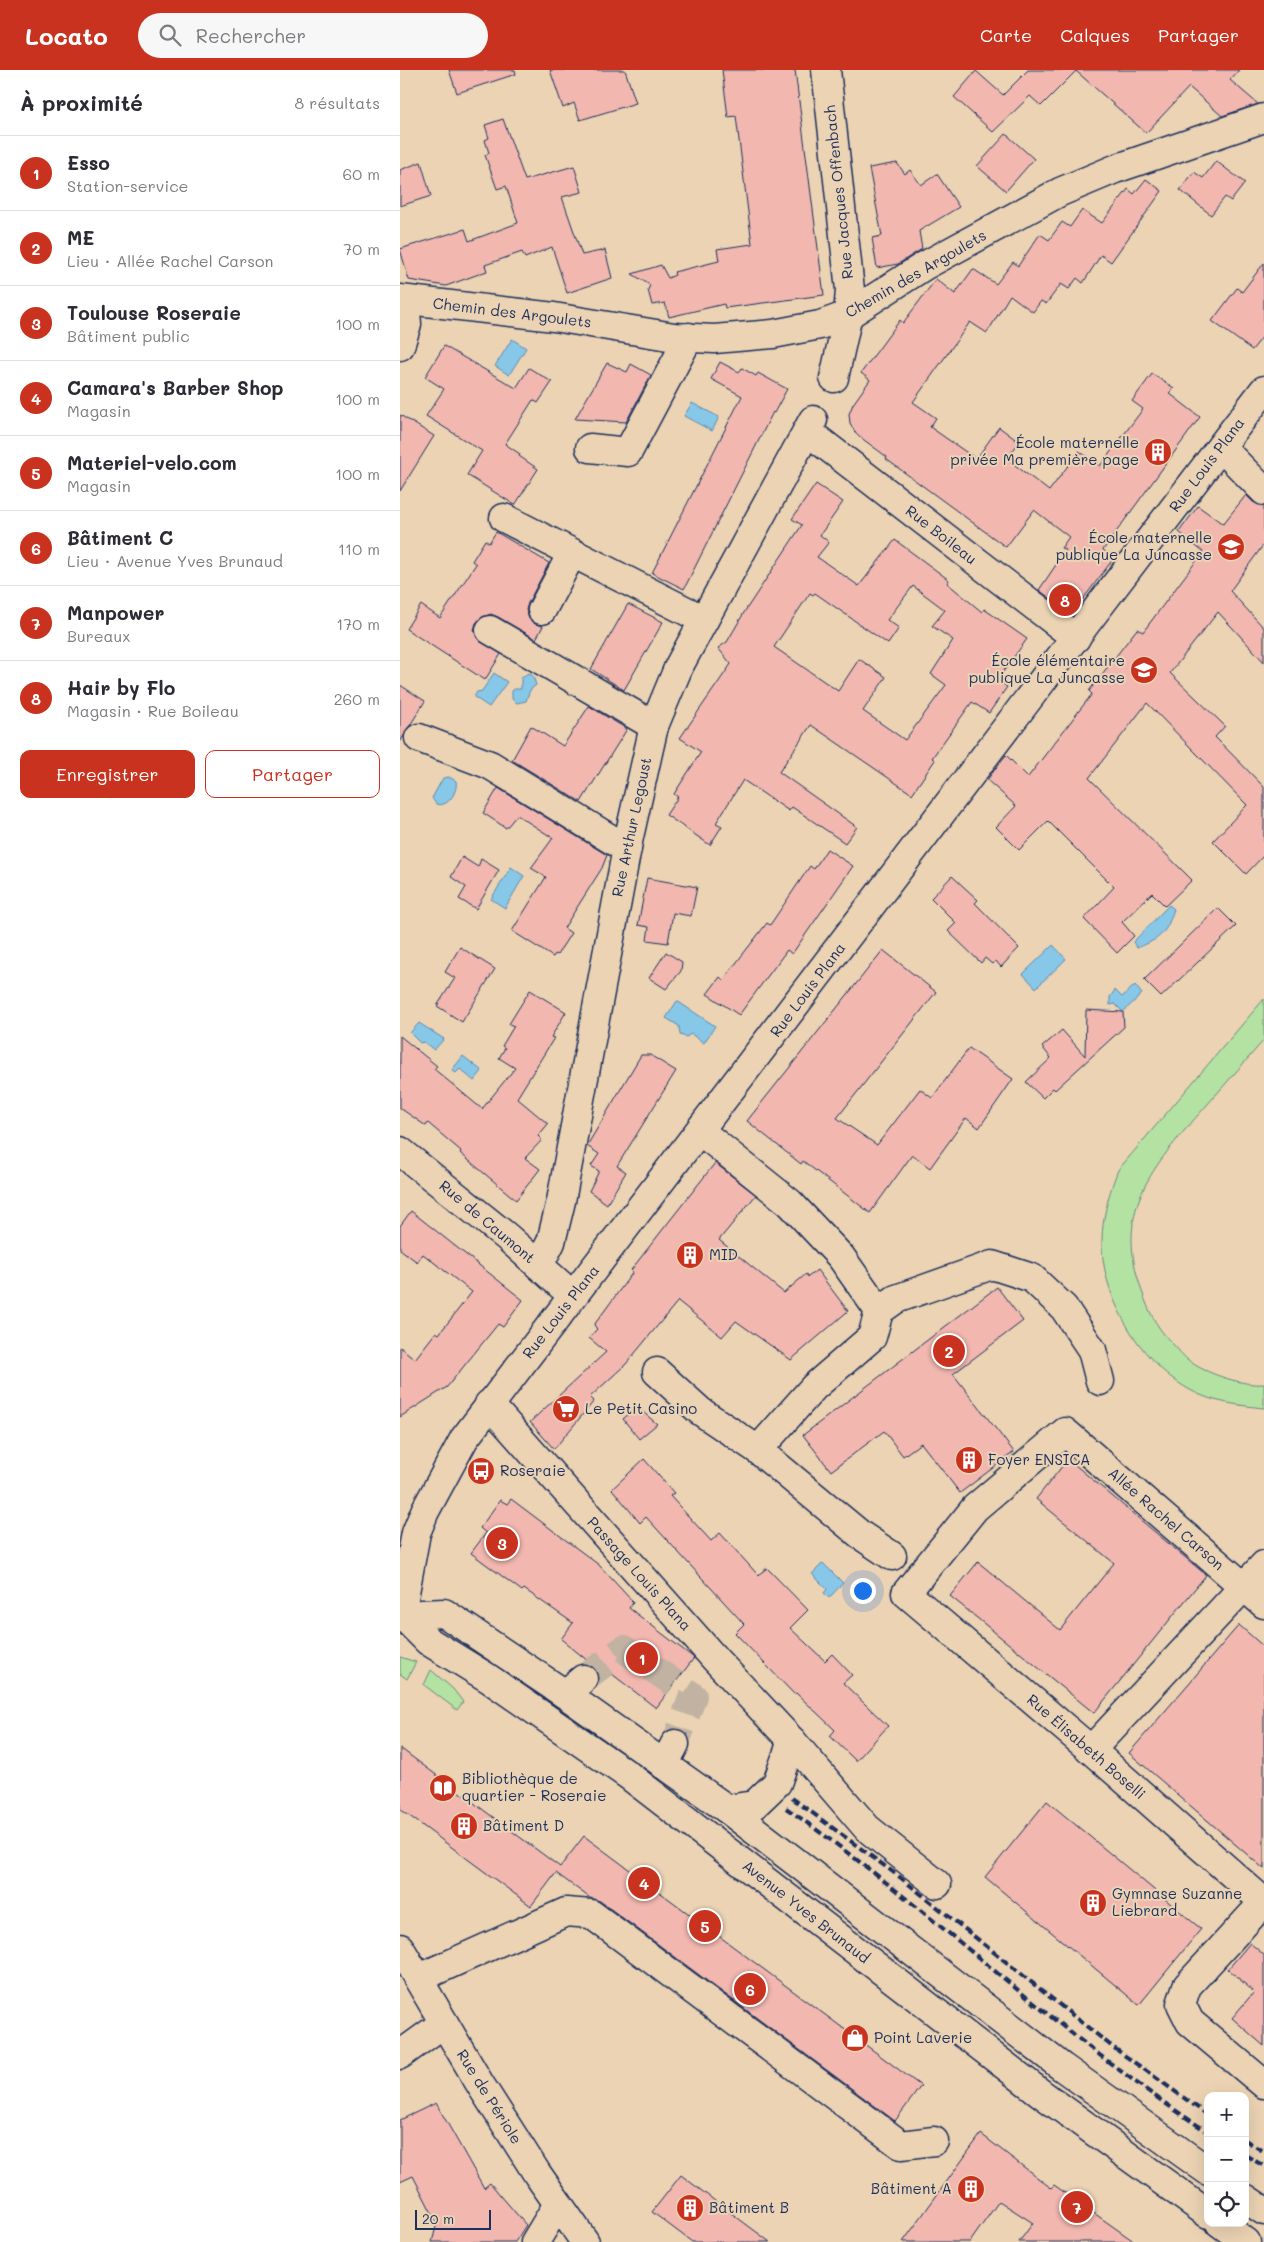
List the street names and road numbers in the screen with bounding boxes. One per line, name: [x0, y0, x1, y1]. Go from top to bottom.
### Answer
street label: Rue Jacques Offenbach: [819, 104, 857, 280]
street label: Chemin des Argoulets: [841, 225, 990, 322]
street label: Chemin des Argoulets: [432, 292, 593, 332]
street label: Rue Louis Plana: [1164, 413, 1248, 516]
street label: Rue Boileau: [902, 500, 981, 568]
street label: Rue Arthur Legoust: [606, 755, 656, 898]
street label: Rue Louis Plana: [765, 938, 849, 1041]
street label: Rue de Caumont: [435, 1175, 540, 1267]
street label: Rue Louis Plana: [517, 1261, 603, 1362]
street label: Allée Rachel Carson: [1104, 1462, 1229, 1574]
street label: Passage Louis Plana: [583, 1512, 696, 1635]
street label: Rue Élisabeth Boselli: [1023, 1689, 1150, 1803]
street label: Avenue Yves Brunaud: [739, 1855, 874, 1967]
street label: Rue de Périole: [453, 2045, 527, 2148]

